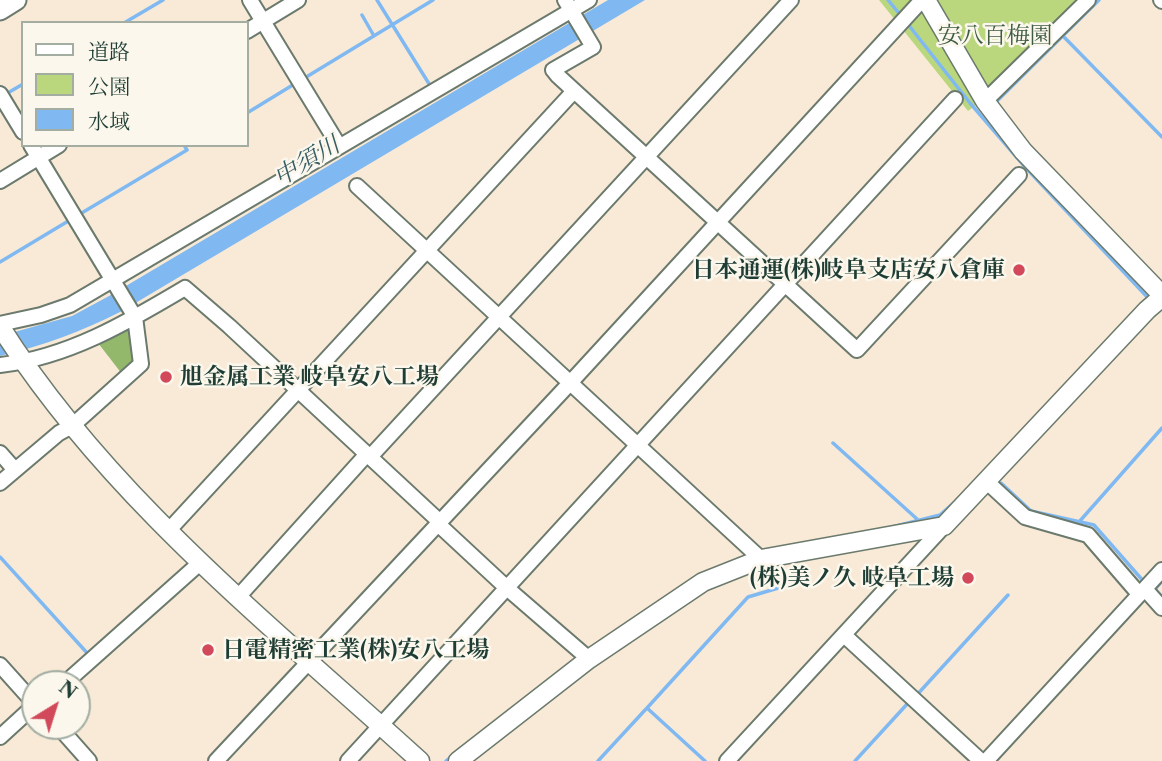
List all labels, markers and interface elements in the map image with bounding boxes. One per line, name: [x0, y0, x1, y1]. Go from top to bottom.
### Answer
legend: [21, 21, 248, 147]
park label: 安八百梅園: [938, 22, 1052, 50]
text: 道路: [88, 39, 130, 64]
text: 公園: [88, 74, 130, 99]
text: 水域: [88, 109, 130, 134]
water label: 中須川: [269, 131, 345, 193]
place label: 日本通運(株)岐阜支店安八倉庫: [692, 256, 1005, 284]
marker: 日本通運(株)岐阜支店安八倉庫: [1011, 262, 1027, 278]
place label: 旭金属工業 岐阜安八工場: [180, 363, 439, 391]
marker: 旭金属工業 岐阜安八工場: [158, 369, 174, 385]
place label: (株)美ノ久 岐阜工場: [750, 564, 954, 592]
marker: (株)美ノ久 岐阜工場: [960, 570, 976, 586]
place label: 日電精密工業(株)安八工場: [222, 636, 489, 664]
marker: 日電精密工業(株)安八工場: [200, 642, 216, 658]
north arrow: [21, 670, 91, 740]
text: N: [54, 675, 82, 704]

